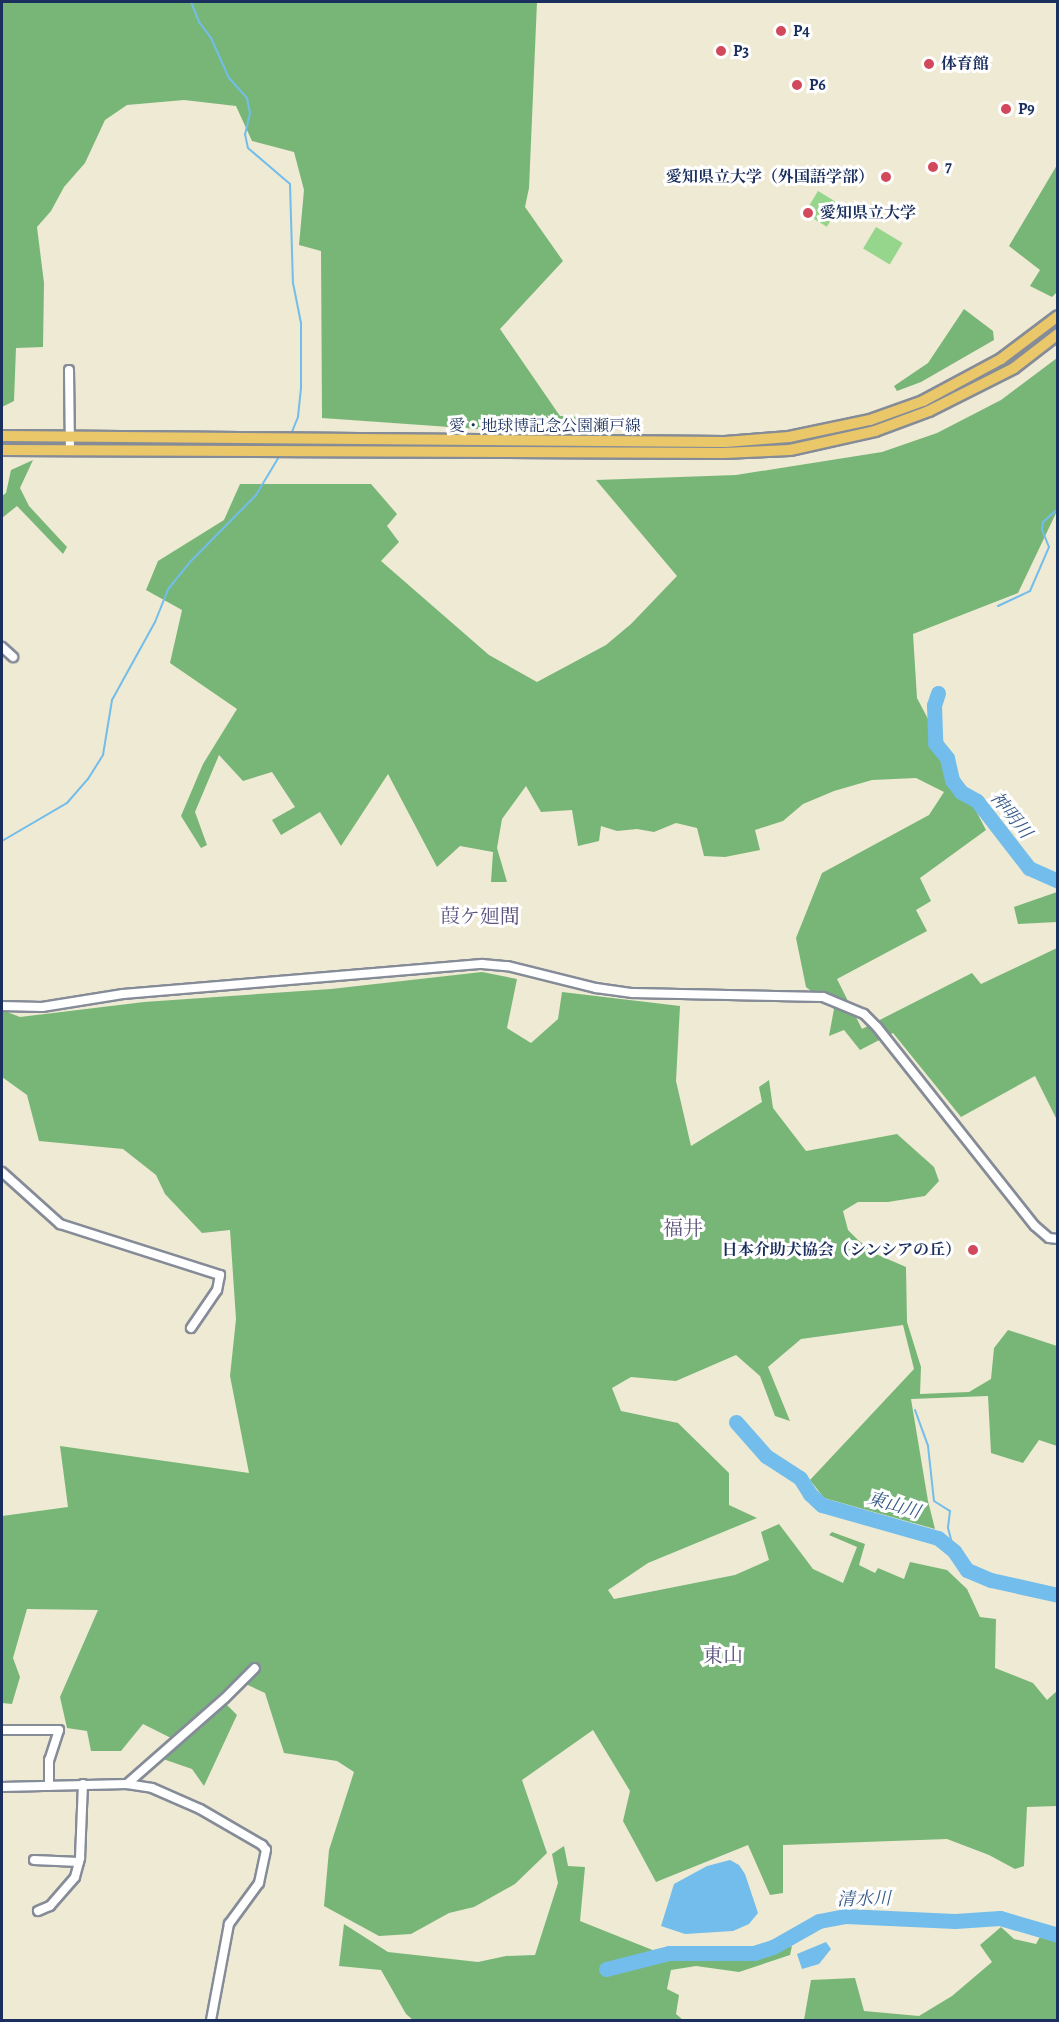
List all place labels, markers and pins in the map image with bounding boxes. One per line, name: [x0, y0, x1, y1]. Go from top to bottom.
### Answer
place label: P4: [793, 21, 810, 41]
marker: P4: [774, 24, 788, 38]
place label: P3: [733, 41, 749, 61]
marker: P3: [714, 44, 728, 58]
place label: 体育館: [941, 54, 989, 74]
marker: 体育館: [922, 57, 936, 71]
place label: P6: [809, 75, 826, 95]
marker: P6: [790, 78, 804, 92]
place label: P9: [1018, 99, 1035, 119]
marker: P9: [999, 102, 1013, 116]
place label: 7: [945, 157, 952, 177]
marker: 7: [926, 160, 940, 174]
place label: 愛知県立大学（外国語学部）: [666, 167, 874, 187]
marker: 愛知県立大学（外国語学部）: [879, 170, 893, 184]
place label: 愛知県立大学: [820, 203, 916, 223]
marker: 愛知県立大学: [801, 206, 815, 220]
place label: 日本介助犬協会（シンシアの丘）: [721, 1240, 961, 1260]
marker: 日本介助犬協会（シンシアの丘）: [966, 1243, 980, 1257]

